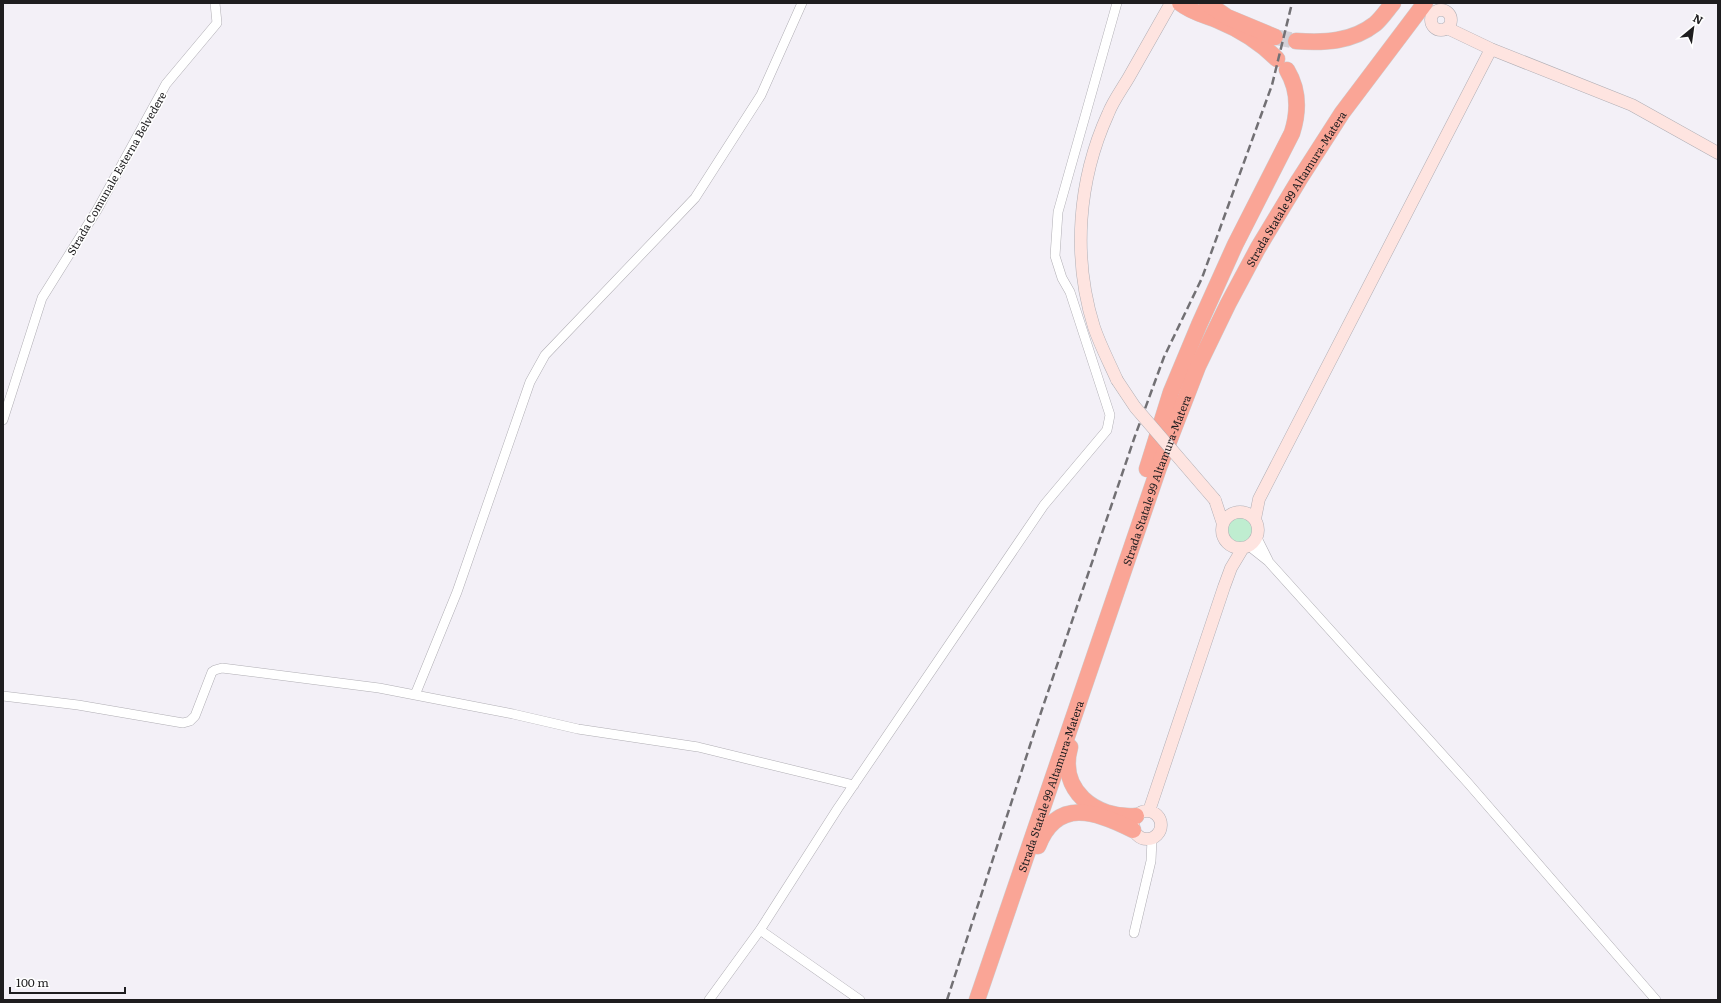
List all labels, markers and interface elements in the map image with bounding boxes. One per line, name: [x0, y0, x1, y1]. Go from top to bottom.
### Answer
north arrow: [1673, 8, 1713, 48]
text: N: [1690, 9, 1706, 28]
street label: Strada Comunale Esterna Belvedere: [63, 88, 170, 258]
street label: Strada Statale 99 Altamura-Matera: [1241, 108, 1349, 270]
street label: Strada Statale 99 Altamura-Matera: [1118, 392, 1194, 567]
street label: Strada Statale 99 Altamura-Matera: [1013, 698, 1087, 874]
scale bar: [10, 969, 125, 995]
text: 100 m: [16, 973, 49, 991]

